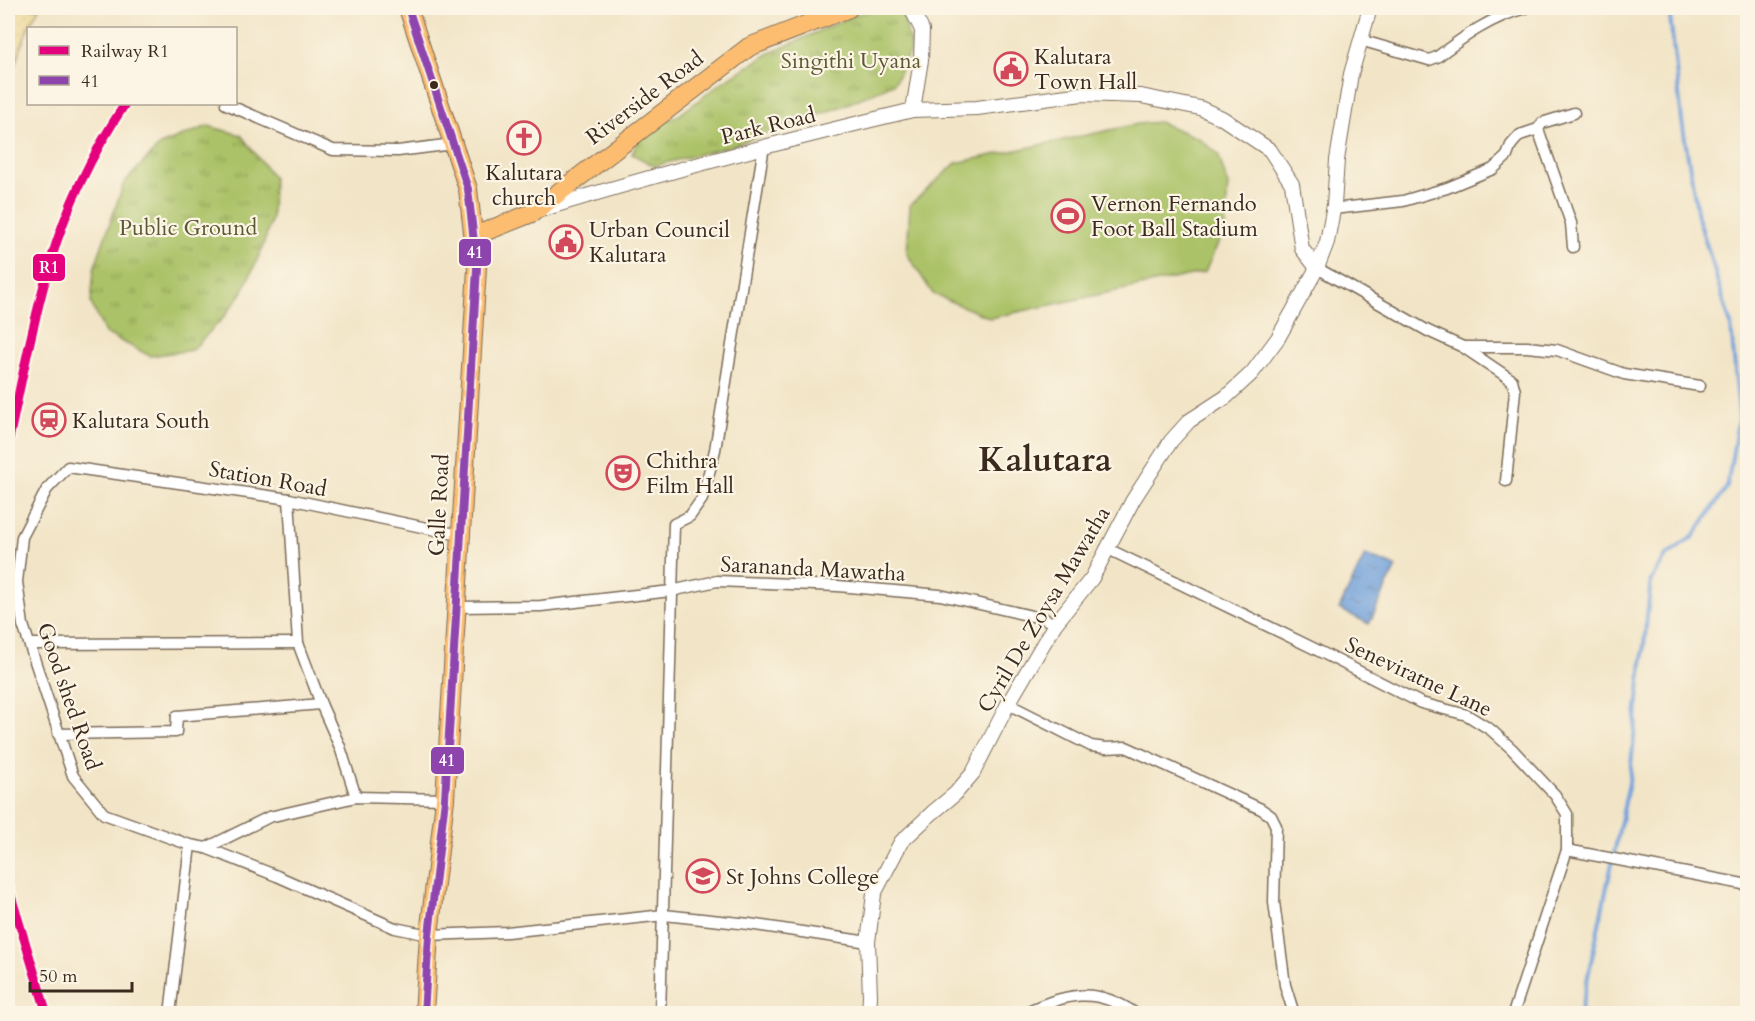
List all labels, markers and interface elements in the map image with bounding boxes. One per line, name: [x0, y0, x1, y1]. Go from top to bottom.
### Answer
legend: [27, 27, 237, 105]
text: Railway R1: [81, 39, 169, 64]
place label: Kalutara Town Hall: [1034, 42, 1138, 97]
street label: Riverside Road: [580, 43, 710, 152]
park label: Singithi Uyana: [781, 46, 922, 76]
public building icon: Kalutara Town Hall: [993, 51, 1029, 87]
text: 41: [81, 69, 99, 94]
unlabelled marker: [428, 79, 440, 91]
street label: Park Road: [718, 100, 819, 152]
church icon: Kalutara church: [506, 120, 542, 156]
place label: Kalutara church: [485, 158, 563, 213]
place label: Vernon Fernando Foot Ball Stadium: [1091, 189, 1258, 244]
sports icon: Vernon Fernando Foot Ball Stadium: [1050, 198, 1086, 234]
park label: Public Ground: [119, 213, 257, 243]
place label: Urban Council Kalutara: [589, 215, 730, 270]
public building icon: Urban Council Kalutara: [548, 224, 584, 260]
line badge: 41: [458, 238, 492, 267]
text: 41: [467, 242, 483, 264]
line badge: R1: [32, 253, 66, 282]
text: R1: [39, 257, 59, 279]
station icon: Kalutara South: [31, 402, 67, 438]
place label: Kalutara South: [72, 406, 209, 436]
district label: Kalutara: [978, 437, 1112, 483]
place label: Chithra Film Hall: [646, 446, 734, 501]
street label: Galle Road: [421, 453, 457, 557]
street label: Station Road: [206, 454, 329, 504]
theatre icon: Chithra Film Hall: [605, 455, 641, 491]
street label: Cyril De Zoysa Mawatha: [970, 500, 1118, 718]
street label: Sarananda Mawatha: [719, 549, 907, 589]
street label: Good shed Road: [30, 619, 108, 774]
street label: Seneviratne Lane: [1340, 630, 1497, 724]
line badge: 41: [430, 746, 465, 775]
text: 41: [439, 750, 455, 772]
school or university icon: St Johns College: [685, 858, 721, 894]
place label: St Johns College: [726, 862, 879, 892]
scale bar: [30, 955, 132, 993]
text: 50 m: [39, 964, 78, 989]

